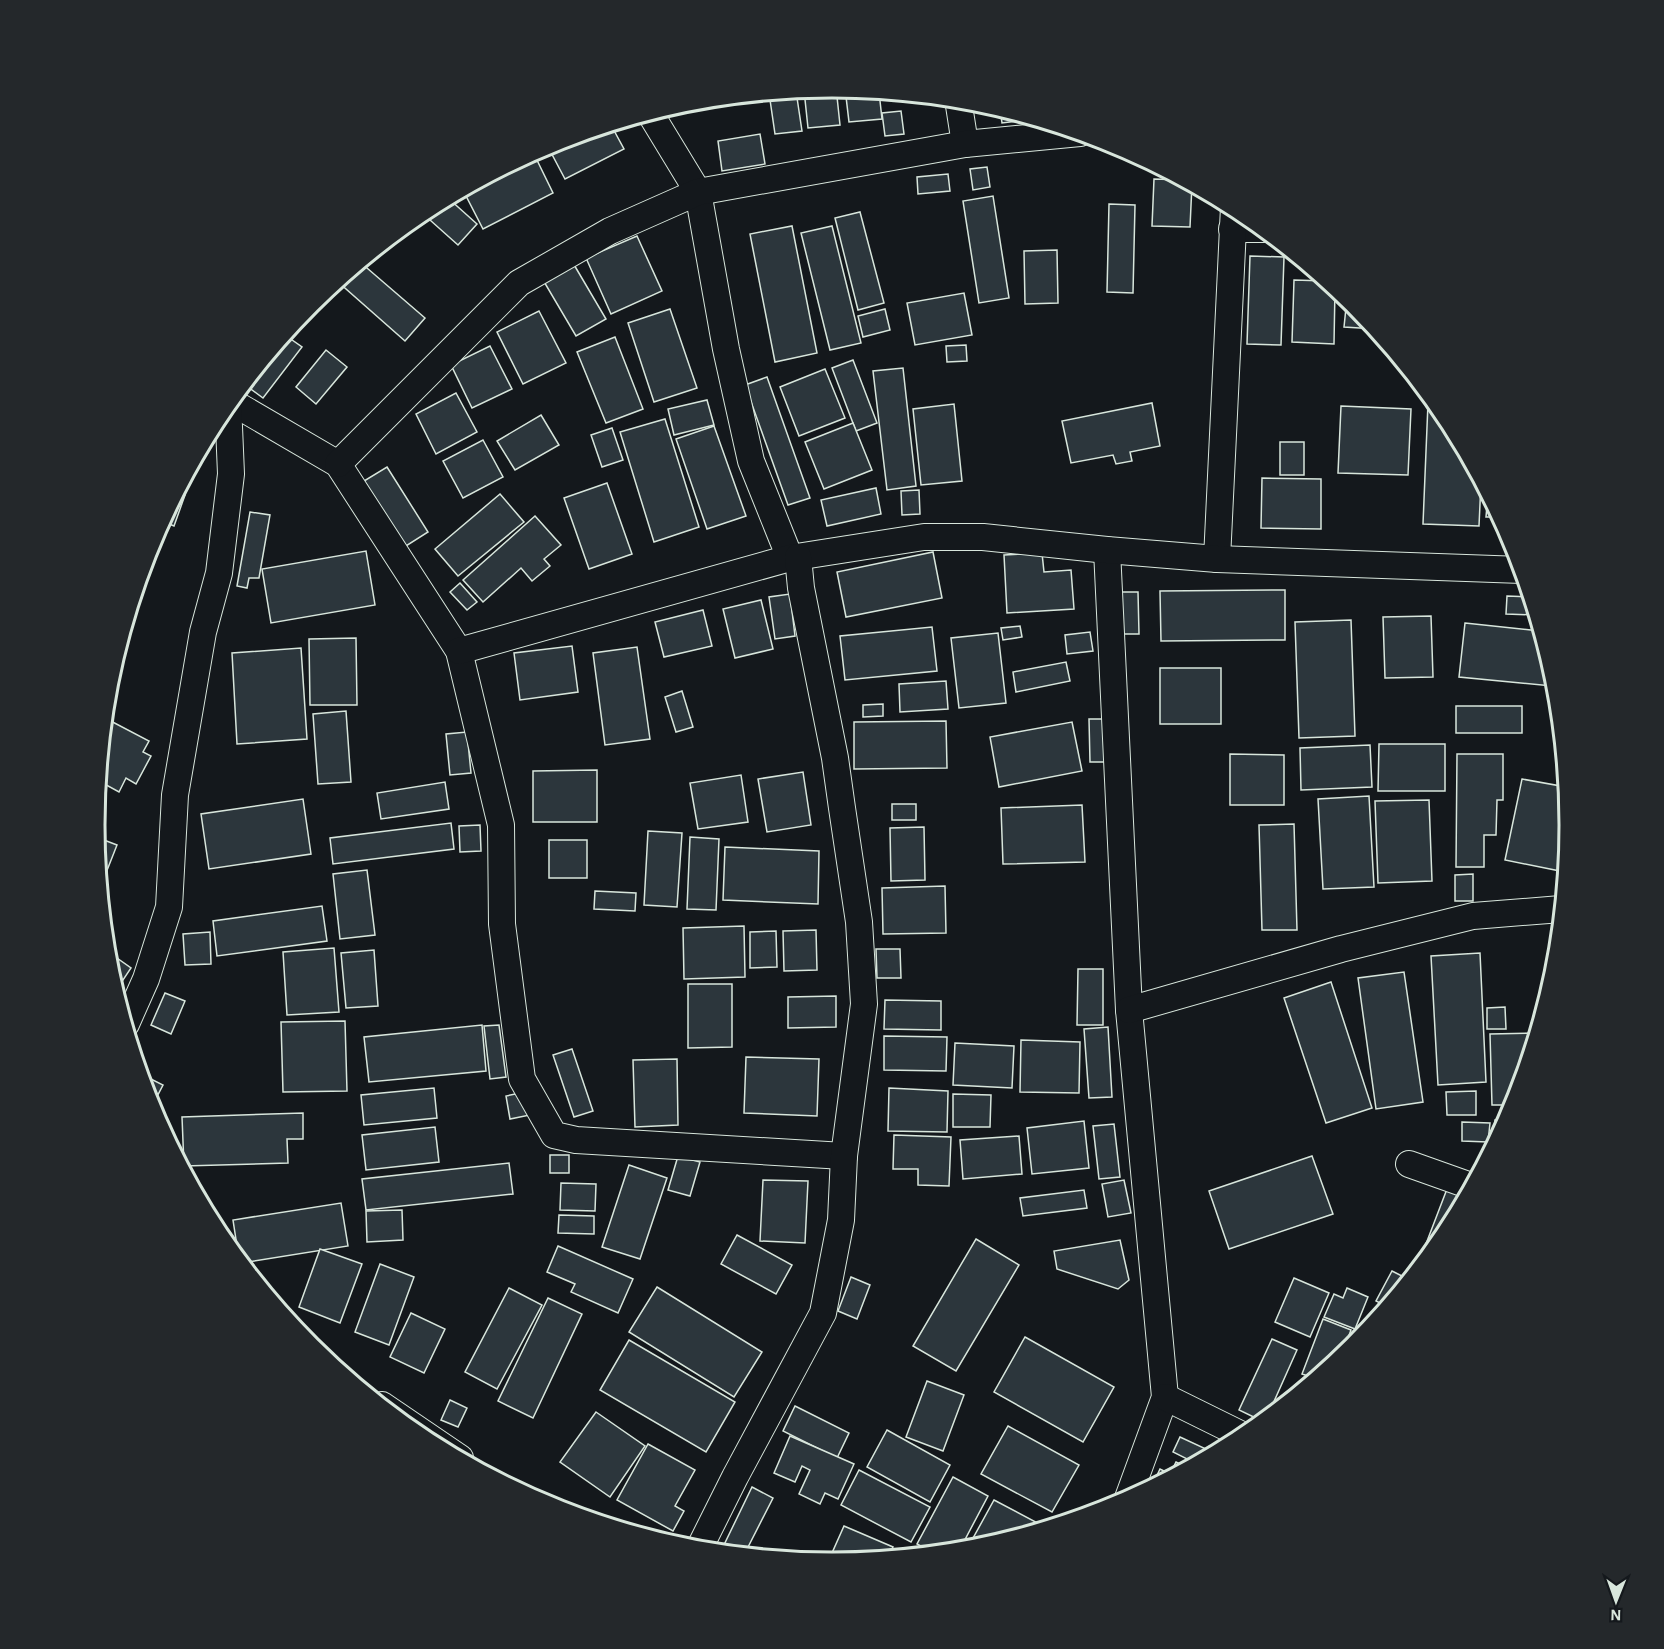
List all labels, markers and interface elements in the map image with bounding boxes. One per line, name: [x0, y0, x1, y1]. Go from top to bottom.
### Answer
north arrow: [1586, 1571, 1646, 1631]
text: N: [1610, 1607, 1621, 1623]

